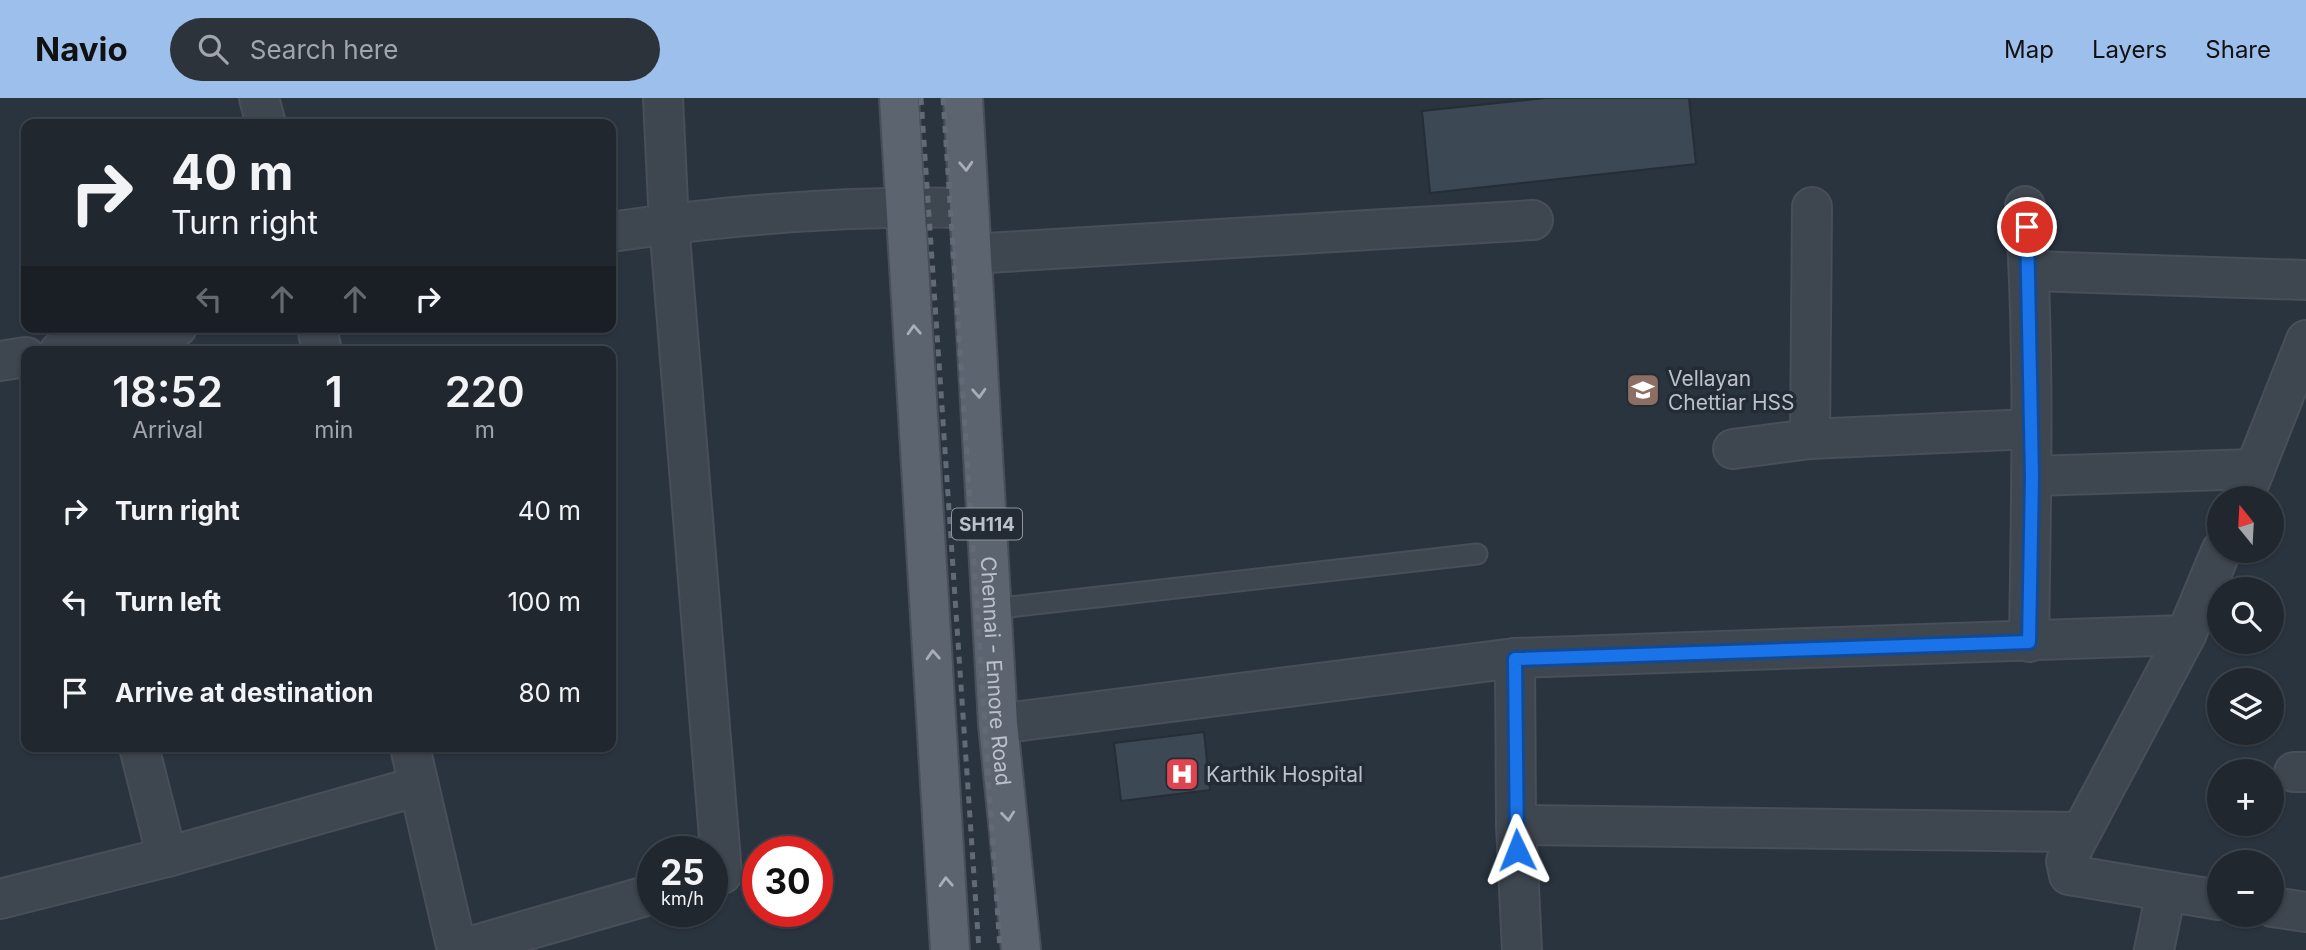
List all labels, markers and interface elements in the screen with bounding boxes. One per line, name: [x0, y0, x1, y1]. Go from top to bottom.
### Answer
search box: [170, 18, 660, 81]
text: Navio: [35, 29, 128, 69]
icon: search: [194, 30, 232, 68]
text: Search here: [250, 34, 398, 65]
text: Map: [2004, 35, 2054, 64]
text: Layers: [2092, 35, 2167, 64]
text: Share: [2205, 35, 2271, 64]
text: 40 m: [171, 143, 294, 202]
icon: right: [56, 147, 147, 238]
one-way arrow: [959, 161, 974, 172]
pin: [1997, 197, 2057, 257]
text: Turn right: [171, 203, 318, 242]
icon: arrive: [2008, 208, 2046, 246]
icon: left: [190, 280, 228, 318]
icon: ahead: [263, 280, 301, 318]
icon: ahead: [336, 280, 374, 318]
icon: right: [409, 280, 447, 318]
one-way arrow: [907, 324, 922, 335]
text: 18:52: [112, 366, 223, 417]
text: 1: [325, 366, 343, 417]
text: 220: [445, 366, 525, 417]
place label: Vellayan Chettiar HSS: [1668, 366, 1794, 415]
school or university icon: Vellayan Chettiar HSS: [1624, 371, 1662, 409]
one-way arrow: [972, 388, 987, 399]
text: Arrival: [132, 416, 203, 444]
text: min: [314, 416, 353, 444]
text: m: [475, 416, 495, 444]
north arrow: [2207, 486, 2284, 564]
map controls: [2207, 486, 2284, 927]
icon: right: [56, 492, 94, 530]
text: Turn right: [115, 495, 240, 526]
text: 40 m: [518, 495, 581, 526]
road number: SH114: [952, 508, 1022, 540]
street label: Chennai - Ennore Road: [976, 556, 1017, 787]
button: search: [2207, 577, 2284, 654]
icon: left: [56, 583, 94, 621]
text: Turn left: [115, 586, 221, 617]
text: 100 m: [508, 586, 581, 617]
one-way arrow: [926, 649, 941, 660]
button: layers: [2207, 668, 2284, 745]
icon: arrive: [56, 674, 94, 712]
text: Arrive at destination: [115, 677, 374, 708]
text: 80 m: [518, 677, 581, 708]
hospital icon: Karthik Hospital: [1163, 755, 1201, 793]
button: +: [2207, 759, 2284, 836]
place label: Karthik Hospital: [1206, 762, 1363, 787]
one-way arrow: [1000, 810, 1015, 822]
position arrow: [1480, 813, 1554, 887]
speed limit sign: 30: [742, 836, 833, 927]
button: −: [2207, 850, 2284, 927]
text: 25: [660, 851, 705, 893]
one-way arrow: [939, 876, 954, 887]
text: km/h: [661, 888, 704, 909]

